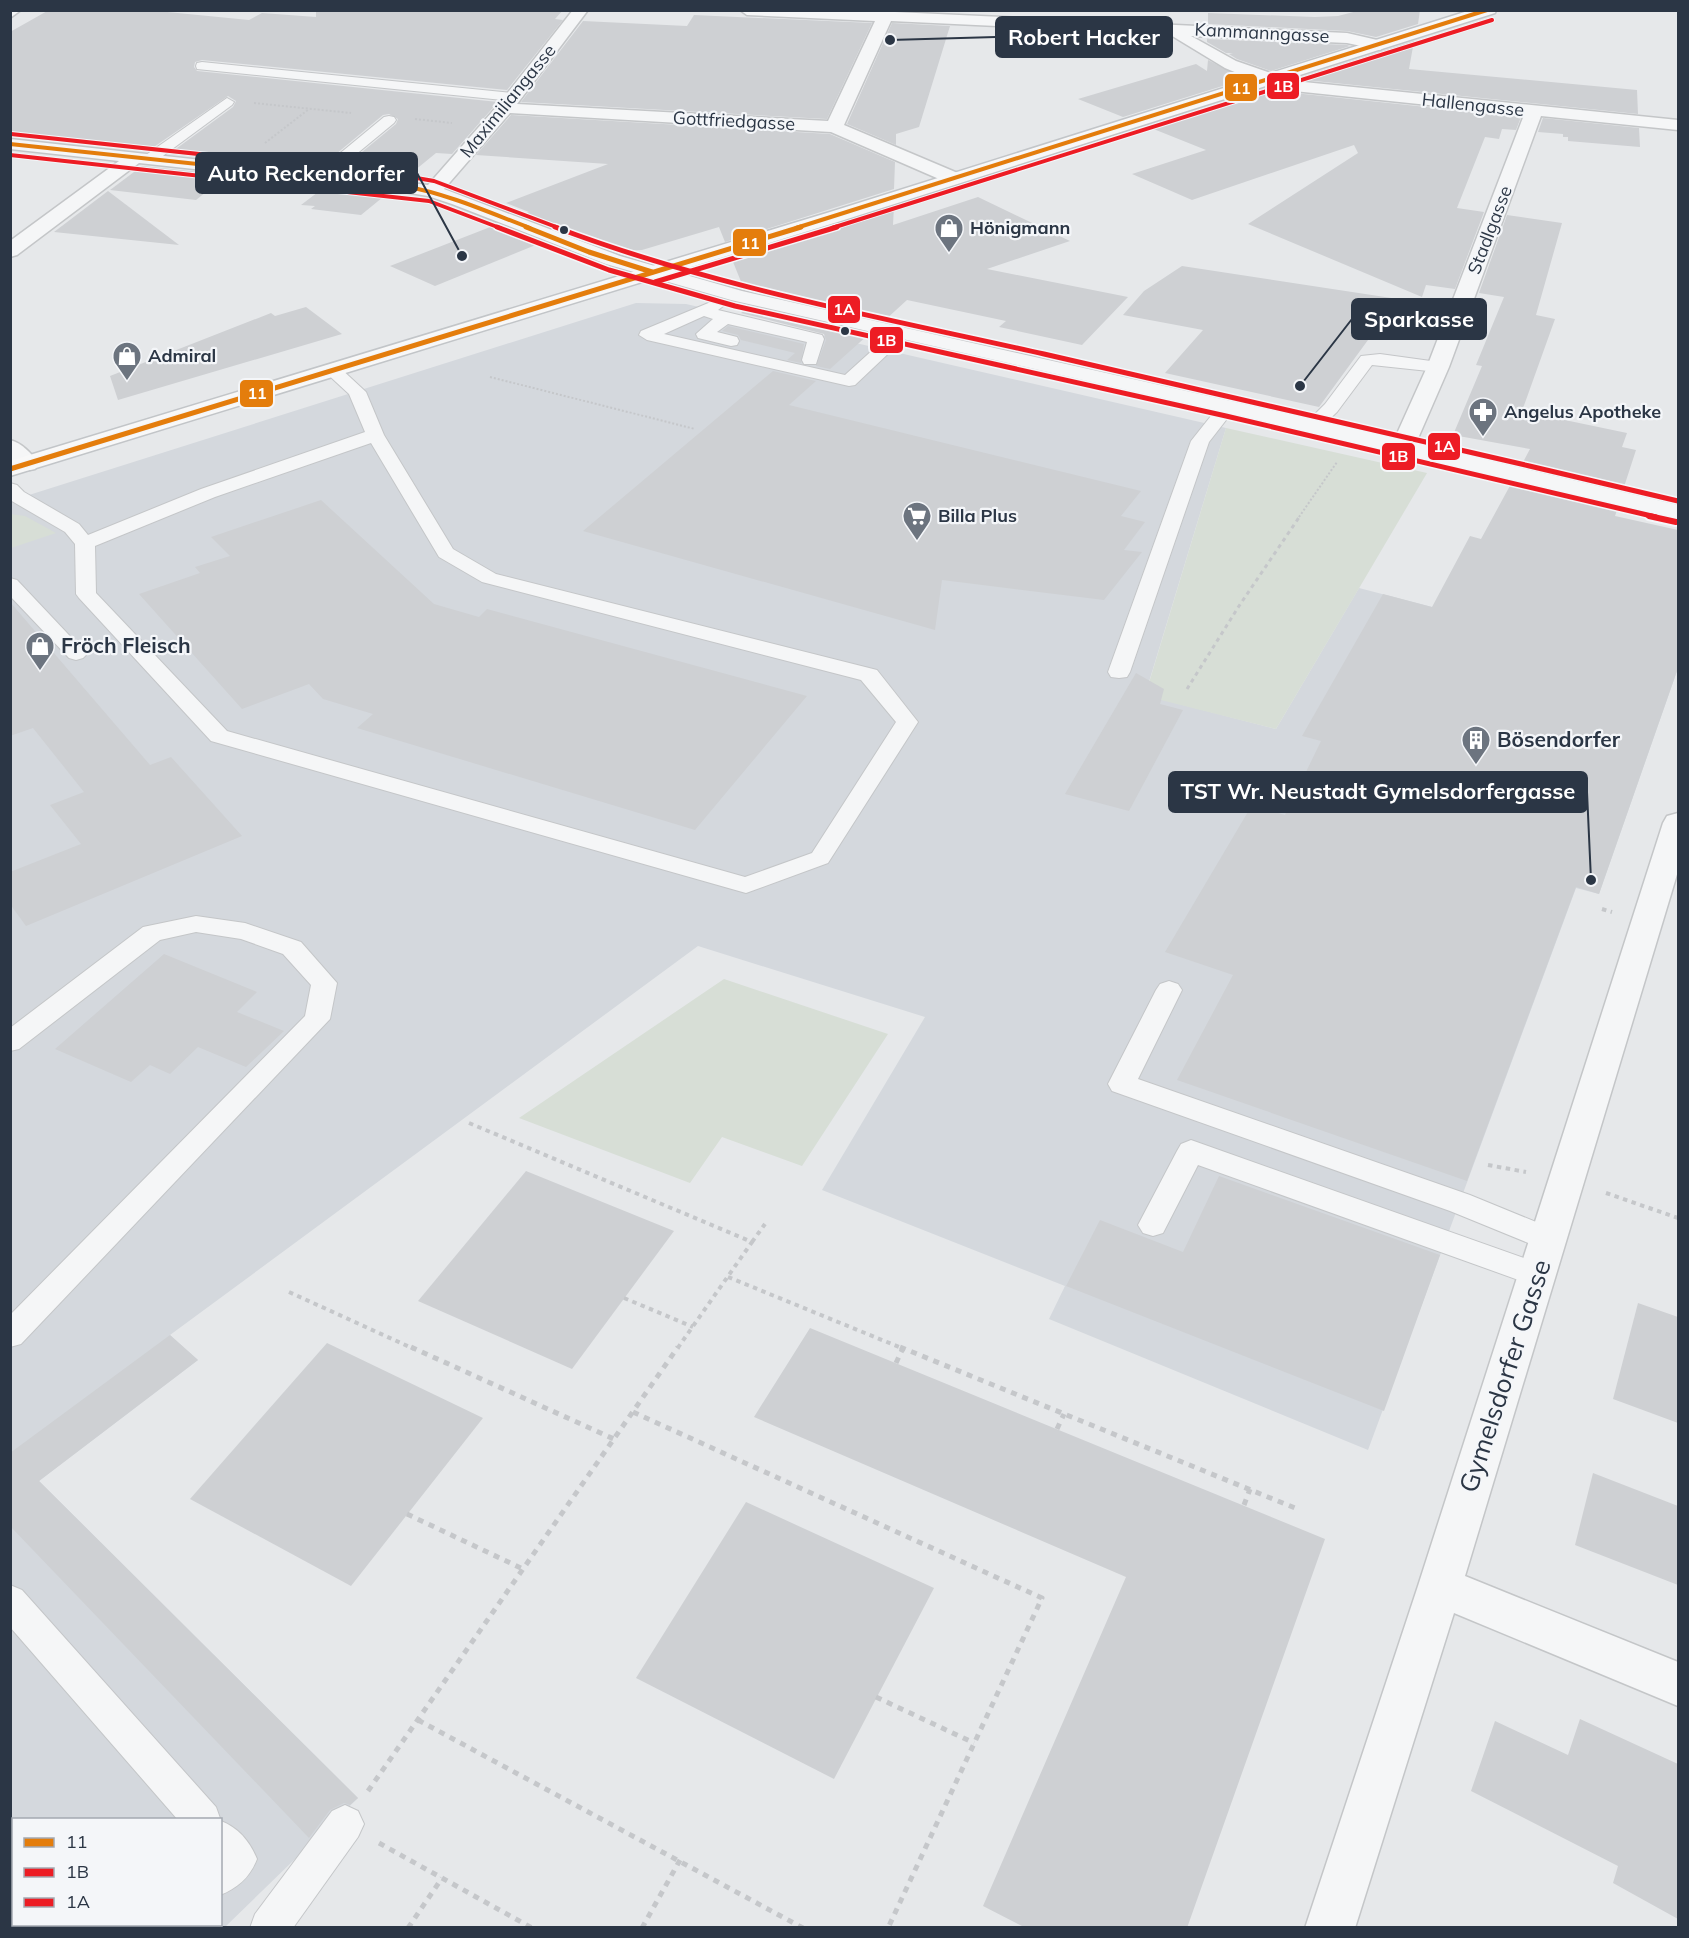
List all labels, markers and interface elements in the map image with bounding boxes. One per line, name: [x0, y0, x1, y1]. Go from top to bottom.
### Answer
callout: Robert Hacker: [996, 17, 1172, 57]
street label: Kammanngasse: [1194, 17, 1330, 48]
text: Robert Hacker: [1008, 23, 1160, 51]
street label: Maximiliangasse: [455, 39, 560, 162]
line badge: 1B: [1266, 72, 1300, 100]
line badge: 11: [1224, 73, 1258, 102]
text: 1B: [1273, 76, 1293, 96]
text: 11: [1231, 78, 1251, 98]
street label: Hallengasse: [1421, 88, 1525, 121]
street label: Gottfriedgasse: [672, 106, 796, 135]
callout: Auto Reckendorfer: [196, 153, 417, 193]
text: Auto Reckendorfer: [208, 159, 405, 187]
street label: Stadlgasse: [1462, 182, 1517, 277]
shop icon: Hönigmann: [933, 212, 965, 254]
place label: Hönigmann: [970, 216, 1070, 239]
unlabelled marker: [558, 224, 570, 236]
line badge: 11: [732, 228, 767, 257]
text: 11: [740, 233, 760, 253]
line badge: 1A: [827, 295, 861, 324]
text: 1A: [833, 299, 855, 319]
callout: Sparkasse: [1352, 299, 1486, 339]
text: Sparkasse: [1364, 305, 1474, 333]
unlabelled marker: [839, 325, 851, 337]
line badge: 1B: [869, 326, 904, 354]
text: 1B: [876, 330, 896, 350]
shop icon: Admiral: [111, 340, 143, 382]
place label: Admiral: [148, 344, 216, 367]
line badge: 11: [239, 379, 274, 408]
text: 11: [247, 383, 267, 403]
pharmacy icon: Angelus Apotheke: [1467, 396, 1499, 438]
place label: Angelus Apotheke: [1504, 400, 1661, 423]
line badge: 1A: [1427, 432, 1461, 461]
text: 1A: [1433, 436, 1455, 456]
line badge: 1B: [1381, 442, 1416, 471]
text: 1B: [1388, 446, 1408, 466]
supermarket icon: Billa Plus: [901, 500, 933, 542]
place label: Billa Plus: [938, 504, 1017, 527]
shop icon: Fröch Fleisch: [24, 630, 56, 672]
place label: Fröch Fleisch: [61, 632, 191, 658]
building icon: Bösendorfer: [1460, 724, 1492, 766]
place label: Bösendorfer: [1497, 726, 1621, 752]
callout: TST Wr. Neustadt Gymelsdorfergasse: [1169, 772, 1587, 812]
text: TST Wr. Neustadt Gymelsdorfergasse: [1181, 777, 1575, 805]
street label: Gymelsdorfer Gasse: [1451, 1255, 1558, 1496]
legend: [12, 1818, 222, 1926]
text: 11: [66, 1830, 88, 1853]
text: 1B: [66, 1860, 89, 1883]
text: 1A: [66, 1890, 90, 1913]

